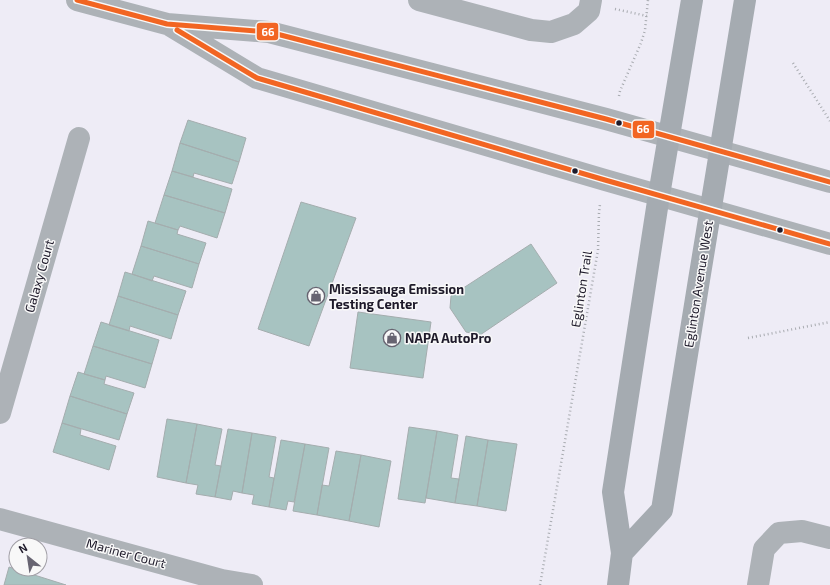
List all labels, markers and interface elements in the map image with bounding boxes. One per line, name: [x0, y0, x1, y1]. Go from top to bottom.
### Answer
line badge: 66: [256, 22, 279, 41]
text: 66: [262, 25, 275, 38]
unlabelled marker: [614, 118, 624, 128]
line badge: 66: [632, 120, 655, 139]
text: 66: [637, 122, 650, 135]
unlabelled marker: [570, 166, 580, 176]
street label: Eglinton Avenue West: [680, 219, 716, 349]
unlabelled marker: [775, 225, 785, 235]
street label: Galaxy Court: [21, 238, 57, 314]
street label: Eglinton Trail: [567, 249, 595, 329]
place label: Mississauga Emission Testing Center: [329, 281, 464, 312]
shop icon: Mississauga Emission Testing Center: [306, 286, 326, 306]
shop icon: NAPA AutoPro: [382, 328, 402, 348]
place label: NAPA AutoPro: [405, 330, 492, 346]
street label: Mariner Court: [84, 535, 168, 571]
north arrow: [8, 537, 48, 577]
text: N: [16, 540, 29, 556]

